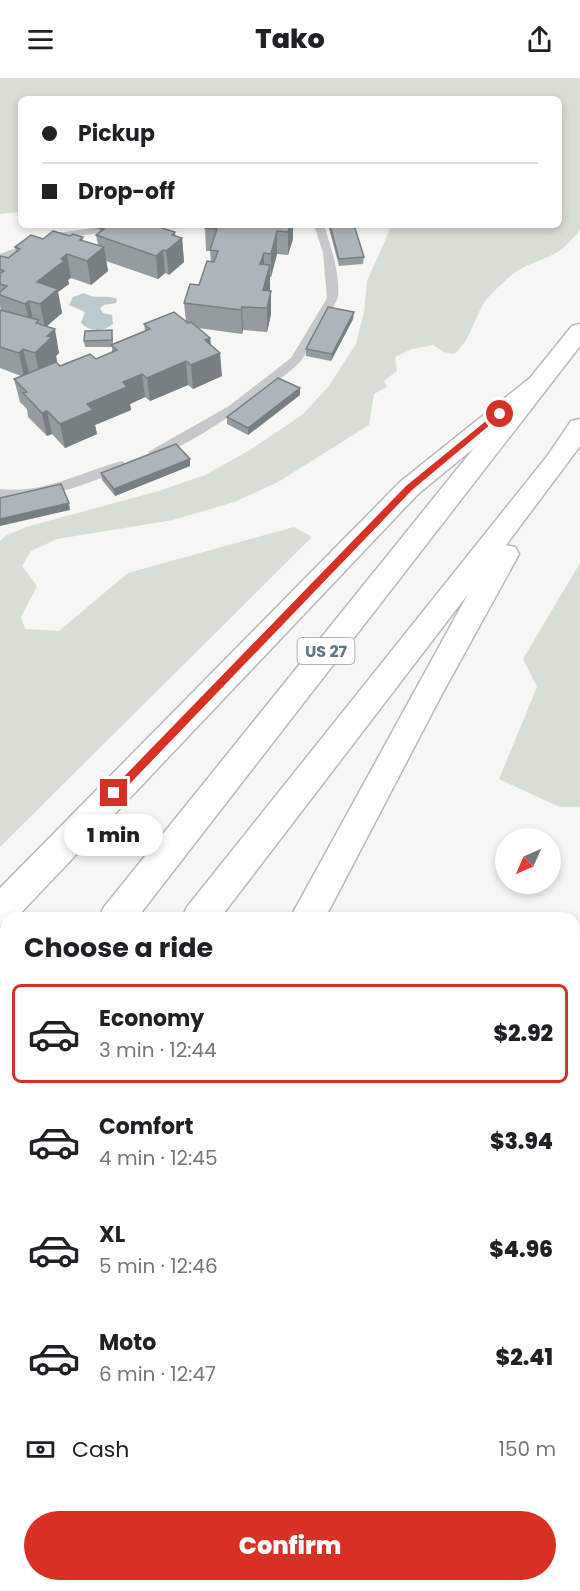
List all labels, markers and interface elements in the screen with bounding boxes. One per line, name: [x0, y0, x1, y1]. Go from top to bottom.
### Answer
text: Tako: [255, 20, 325, 57]
icon: menu: [24, 23, 57, 56]
icon: share: [523, 23, 556, 56]
text: Pickup: [78, 118, 155, 149]
text: Drop-off: [78, 176, 175, 207]
route start: [486, 400, 513, 427]
road number: US 27: [298, 638, 354, 664]
route end: [100, 779, 127, 806]
callout: 1 min: [64, 814, 164, 856]
text: 1 min: [87, 821, 140, 849]
north arrow: [495, 828, 561, 894]
map controls: [495, 828, 561, 894]
text: Choose a ride: [24, 929, 213, 966]
text: Economy: [99, 1003, 204, 1034]
icon: car: [27, 1007, 81, 1061]
text: $2.92: [493, 1018, 553, 1049]
text: 3 min · 12:44: [99, 1036, 217, 1064]
text: Comfort: [99, 1111, 193, 1142]
icon: car: [27, 1115, 81, 1169]
text: $3.94: [490, 1126, 553, 1157]
text: 4 min · 12:45: [99, 1144, 217, 1172]
text: XL: [99, 1219, 125, 1250]
icon: car: [27, 1223, 81, 1277]
text: $4.96: [489, 1234, 553, 1265]
text: 5 min · 12:46: [99, 1252, 218, 1280]
text: Moto: [99, 1327, 156, 1358]
icon: car: [27, 1331, 81, 1385]
text: $2.41: [496, 1342, 553, 1373]
text: 6 min · 12:47: [99, 1360, 216, 1388]
icon: cash: [24, 1433, 57, 1466]
text: Cash: [72, 1434, 129, 1465]
text: 150 m: [499, 1435, 556, 1463]
button: Confirm: [24, 1511, 556, 1580]

